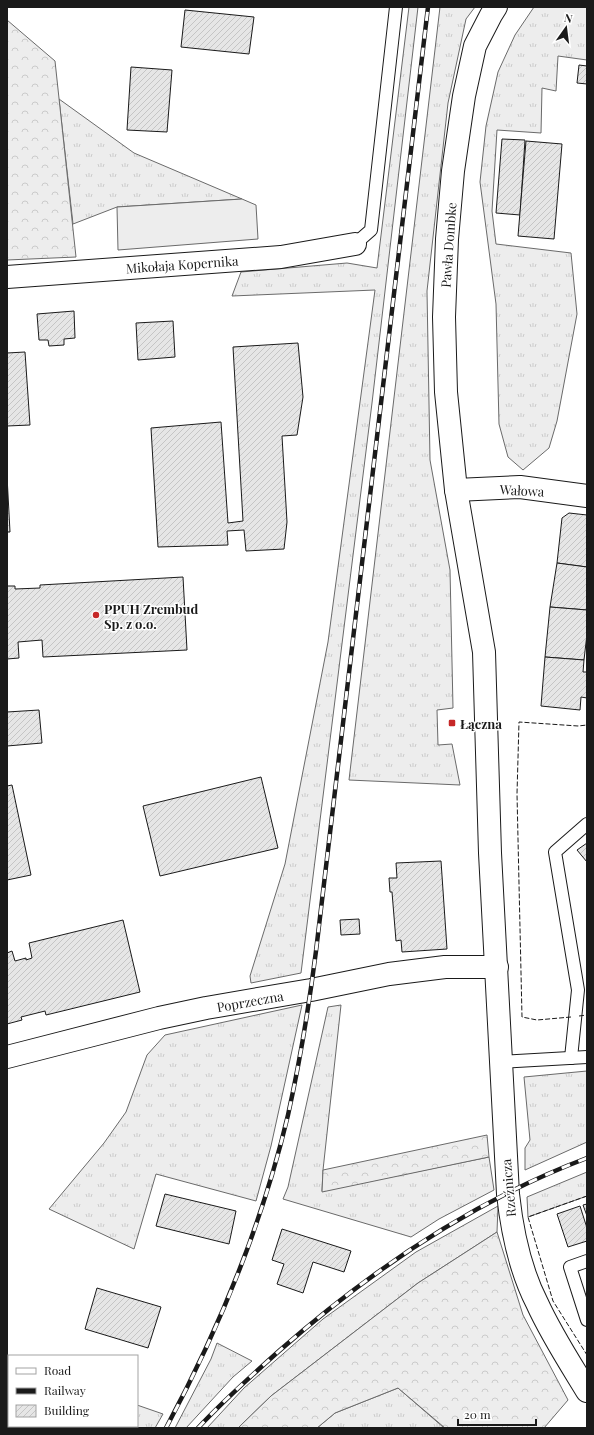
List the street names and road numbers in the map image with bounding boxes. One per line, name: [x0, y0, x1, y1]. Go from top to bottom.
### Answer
street label: Pawła Dombke: [437, 201, 459, 288]
street label: Mikołaja Kopernika: [125, 252, 239, 276]
street label: Wałowa: [498, 480, 545, 500]
street label: Poprzeczna: [215, 987, 285, 1015]
street label: Rzeźnicza: [497, 1158, 519, 1218]

